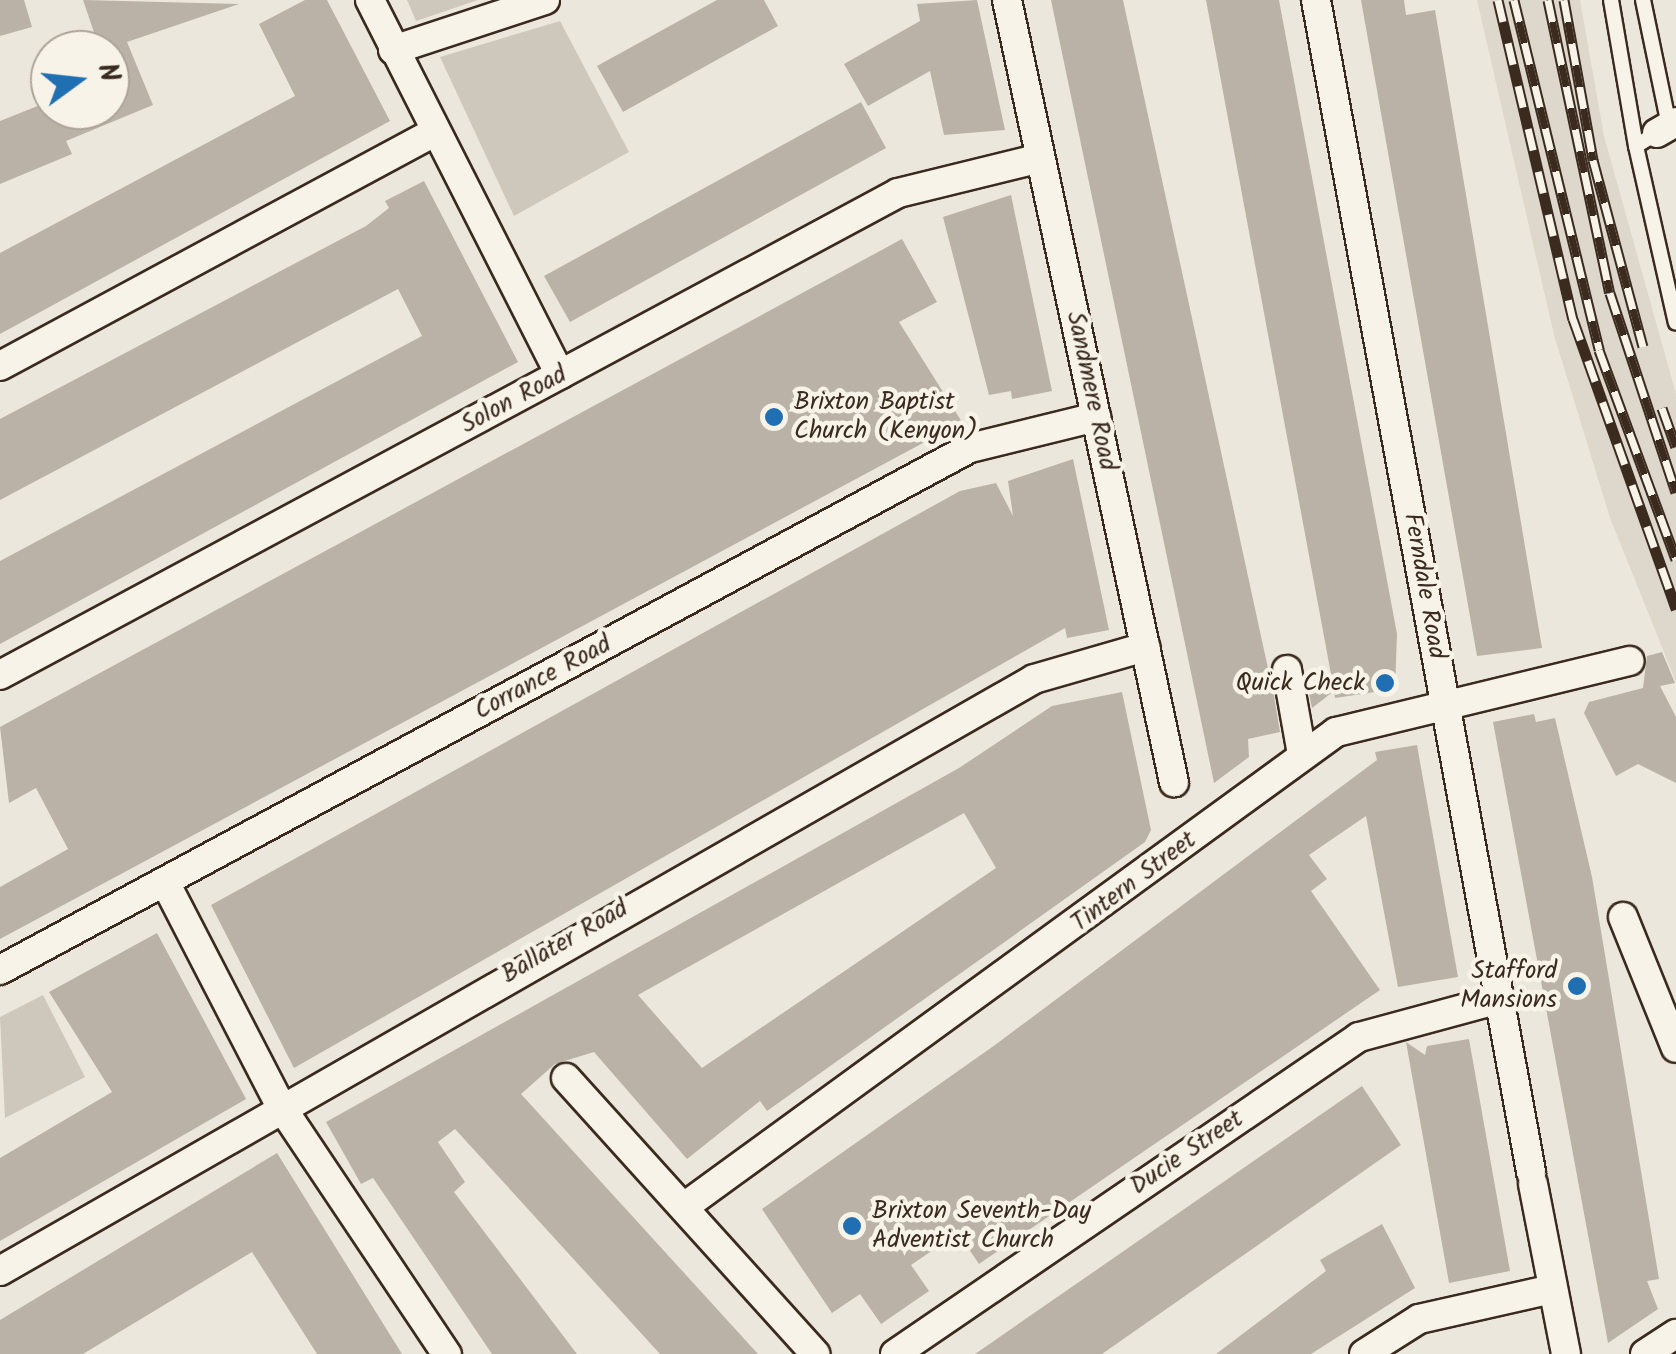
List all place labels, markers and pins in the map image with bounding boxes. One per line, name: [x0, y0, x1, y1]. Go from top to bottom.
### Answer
place label: Brixton Baptist Church (Kenyon): [794, 388, 978, 447]
marker: Brixton Baptist Church (Kenyon): [763, 406, 785, 428]
place label: Quick Check: [1236, 668, 1365, 698]
marker: Quick Check: [1374, 672, 1396, 694]
place label: Stafford Mansions: [1460, 957, 1557, 1016]
marker: Stafford Mansions: [1566, 975, 1588, 997]
place label: Brixton Seventh-Day Adventist Church: [872, 1197, 1091, 1256]
marker: Brixton Seventh-Day Adventist Church: [841, 1215, 863, 1237]

